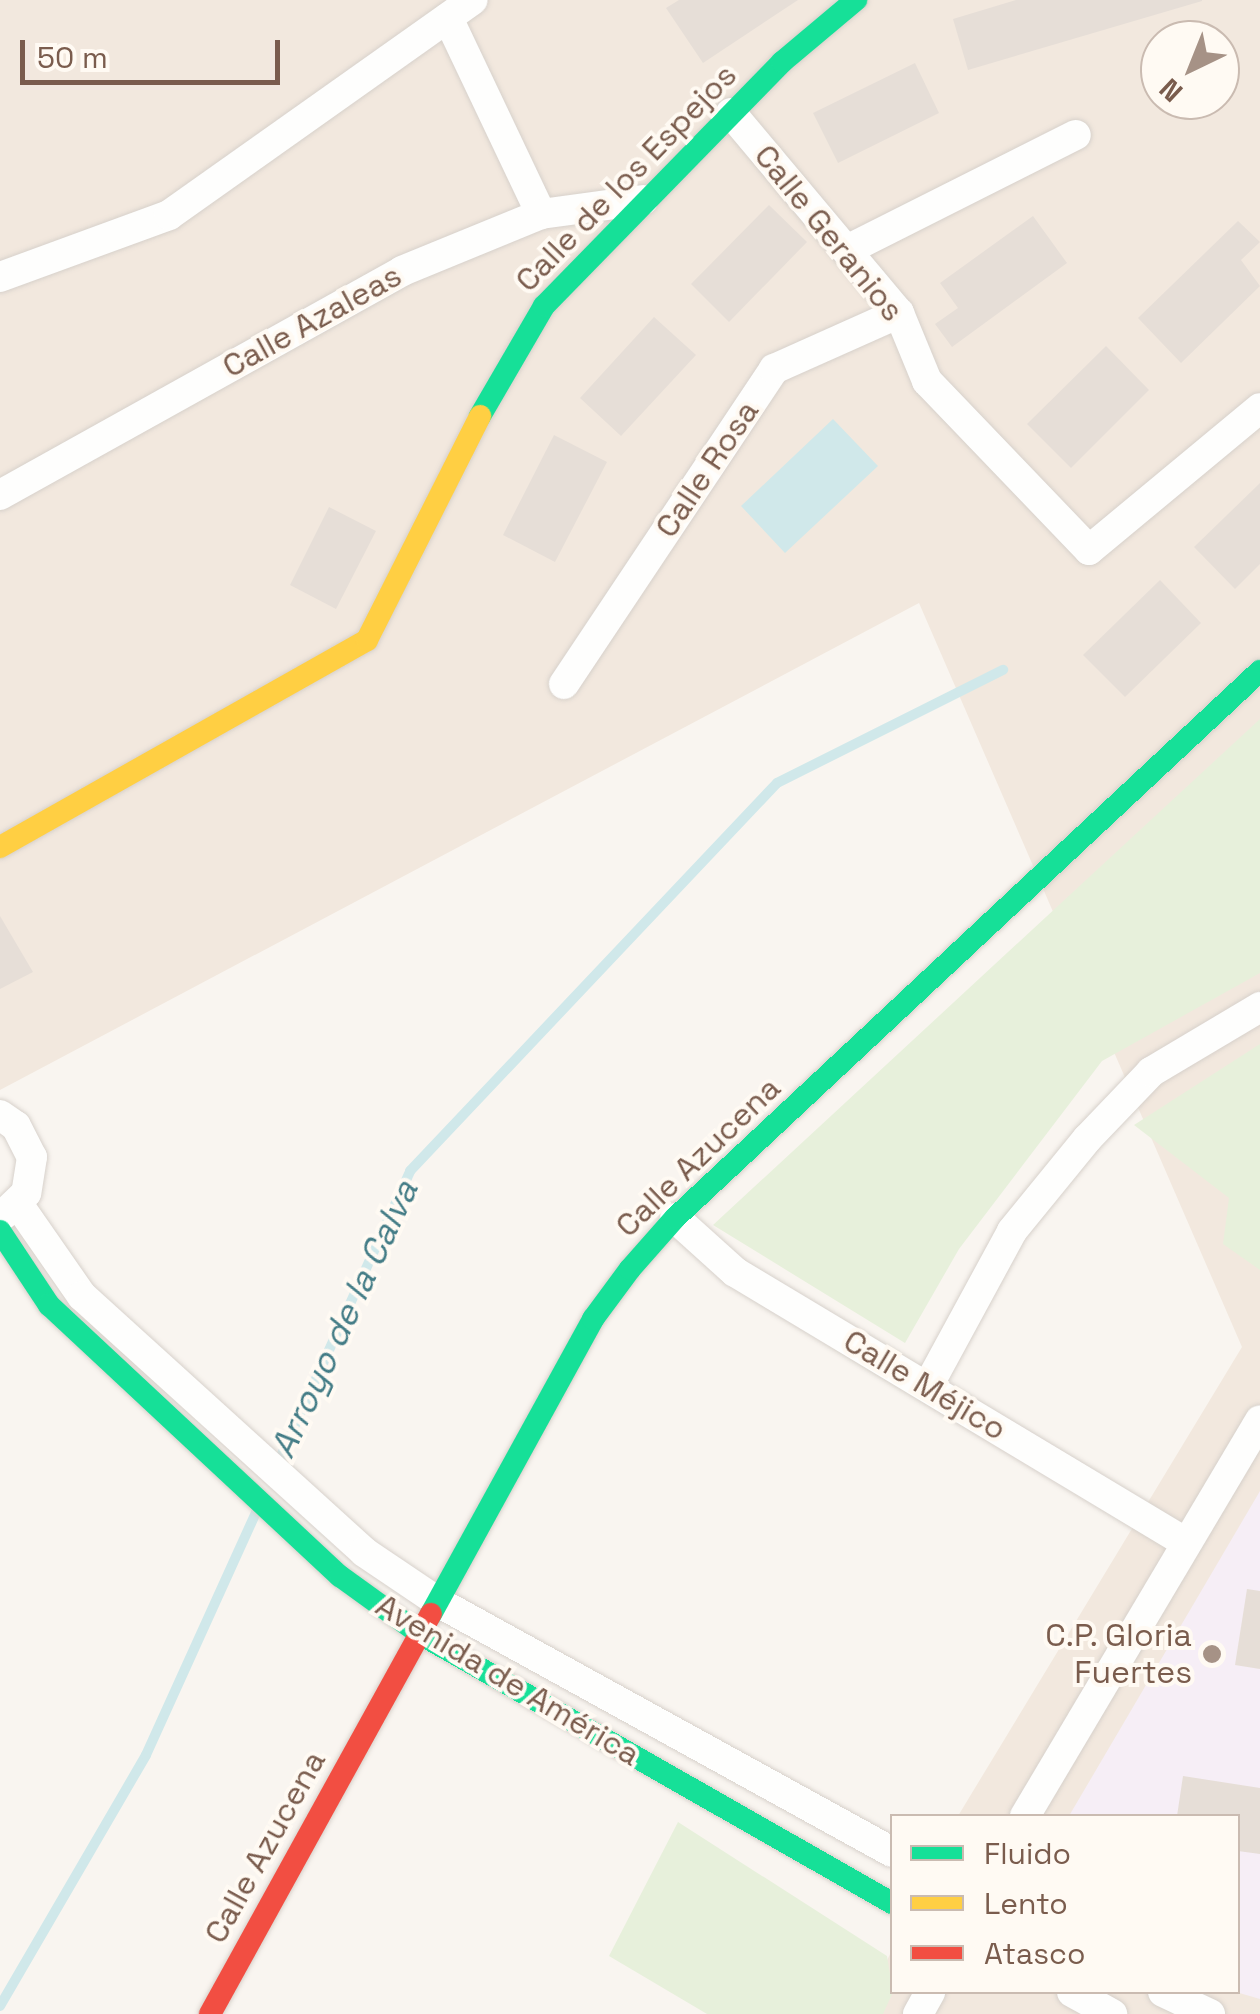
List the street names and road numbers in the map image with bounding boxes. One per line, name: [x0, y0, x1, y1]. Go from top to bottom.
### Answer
street label: Calle de los Espejos: [508, 56, 744, 300]
street label: Calle Geranios: [746, 137, 912, 329]
street label: Calle Azaleas: [216, 256, 408, 386]
street label: Calle Rosa: [647, 393, 767, 545]
street label: Calle Azucena: [608, 1069, 788, 1245]
street label: Calle Méjico: [837, 1321, 1013, 1449]
street label: Avenida de América: [369, 1586, 647, 1774]
street label: Calle Azucena: [196, 1744, 334, 1950]

